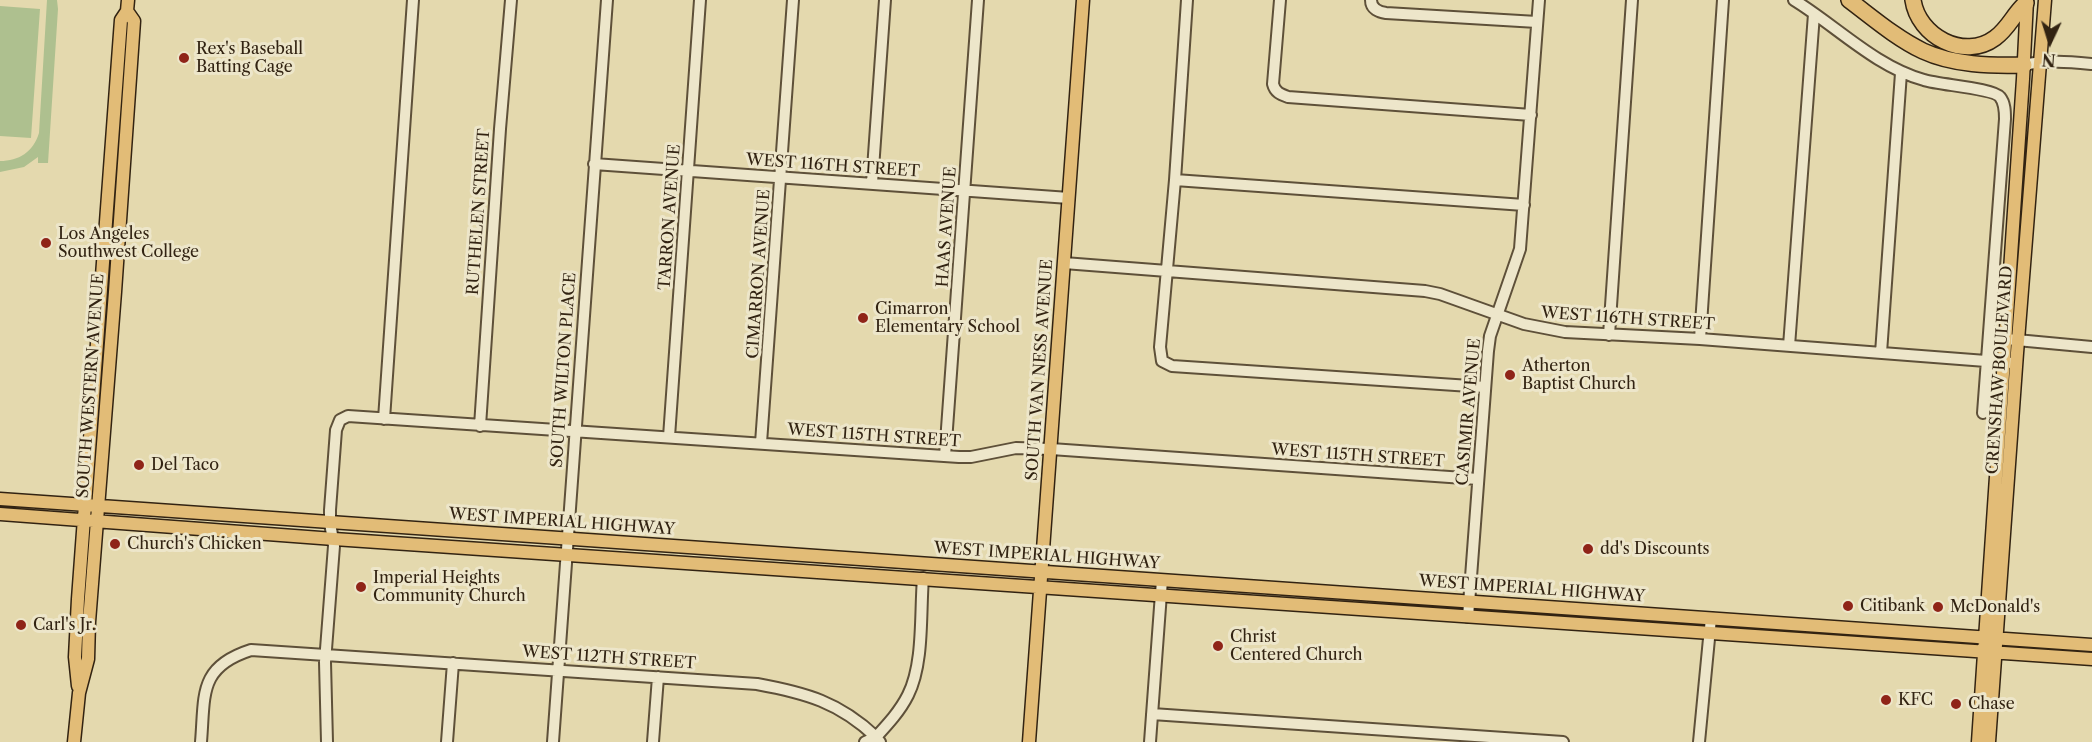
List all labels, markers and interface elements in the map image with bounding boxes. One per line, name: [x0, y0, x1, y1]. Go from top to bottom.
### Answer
north arrow: [2020, 12, 2080, 72]
place label: Rex's Baseball Batting Cage: [196, 39, 303, 77]
text: N: [2041, 49, 2056, 70]
marker: Rex's Baseball Batting Cage: [177, 51, 191, 65]
street label: RUTHELEN STREET: [464, 128, 494, 296]
street label: TARRON AVENUE: [655, 143, 685, 291]
street label: WEST 116TH STREET: [745, 150, 921, 182]
street label: HAAS AVENUE: [933, 166, 961, 288]
street label: CIMARRON AVENUE: [743, 189, 775, 359]
place label: Los Angeles Southwest College: [58, 224, 199, 262]
marker: Los Angeles Southwest College: [39, 236, 53, 250]
street label: SOUTH VAN NESS AVENUE: [1023, 259, 1057, 481]
street label: CRENSHAW BOULEVARD: [1983, 265, 2017, 475]
street label: SOUTH WILTON PLACE: [548, 272, 580, 468]
street label: SOUTH WESTERN AVENUE: [74, 273, 108, 499]
place label: Cimarron Elementary School: [875, 299, 1020, 337]
street label: WEST 116TH STREET: [1540, 303, 1716, 335]
marker: Cimarron Elementary School: [856, 311, 870, 325]
street label: CASIMIR AVENUE: [1453, 338, 1485, 486]
place label: Atherton Baptist Church: [1522, 356, 1636, 394]
marker: Atherton Baptist Church: [1503, 368, 1517, 382]
street label: WEST 115TH STREET: [787, 420, 961, 452]
street label: WEST 115TH STREET: [1271, 440, 1445, 472]
place label: Del Taco: [151, 455, 219, 475]
marker: Del Taco: [132, 458, 146, 472]
street label: WEST IMPERIAL HIGHWAY: [448, 505, 676, 539]
place label: Church's Chicken: [127, 534, 262, 554]
marker: Church's Chicken: [108, 537, 122, 551]
street label: WEST IMPERIAL HIGHWAY: [933, 539, 1161, 573]
place label: dd's Discounts: [1600, 539, 1710, 559]
marker: dd's Discounts: [1581, 542, 1595, 556]
place label: Imperial Heights Community Church: [373, 568, 526, 606]
street label: WEST IMPERIAL HIGHWAY: [1418, 572, 1646, 606]
marker: Imperial Heights Community Church: [354, 580, 368, 594]
place label: Citibank: [1860, 596, 1925, 616]
place label: McDonald's: [1950, 597, 2040, 617]
marker: Citibank: [1841, 599, 1855, 613]
marker: McDonald's: [1931, 600, 1945, 614]
place label: Carl's Jr.: [33, 615, 96, 635]
marker: Carl's Jr.: [14, 618, 28, 632]
place label: Christ Centered Church: [1230, 627, 1363, 665]
marker: Christ Centered Church: [1211, 639, 1225, 653]
street label: WEST 112TH STREET: [521, 642, 697, 674]
place label: KFC: [1898, 690, 1933, 710]
marker: KFC: [1879, 693, 1893, 707]
place label: Chase: [1968, 694, 2015, 714]
marker: Chase: [1949, 697, 1963, 711]

